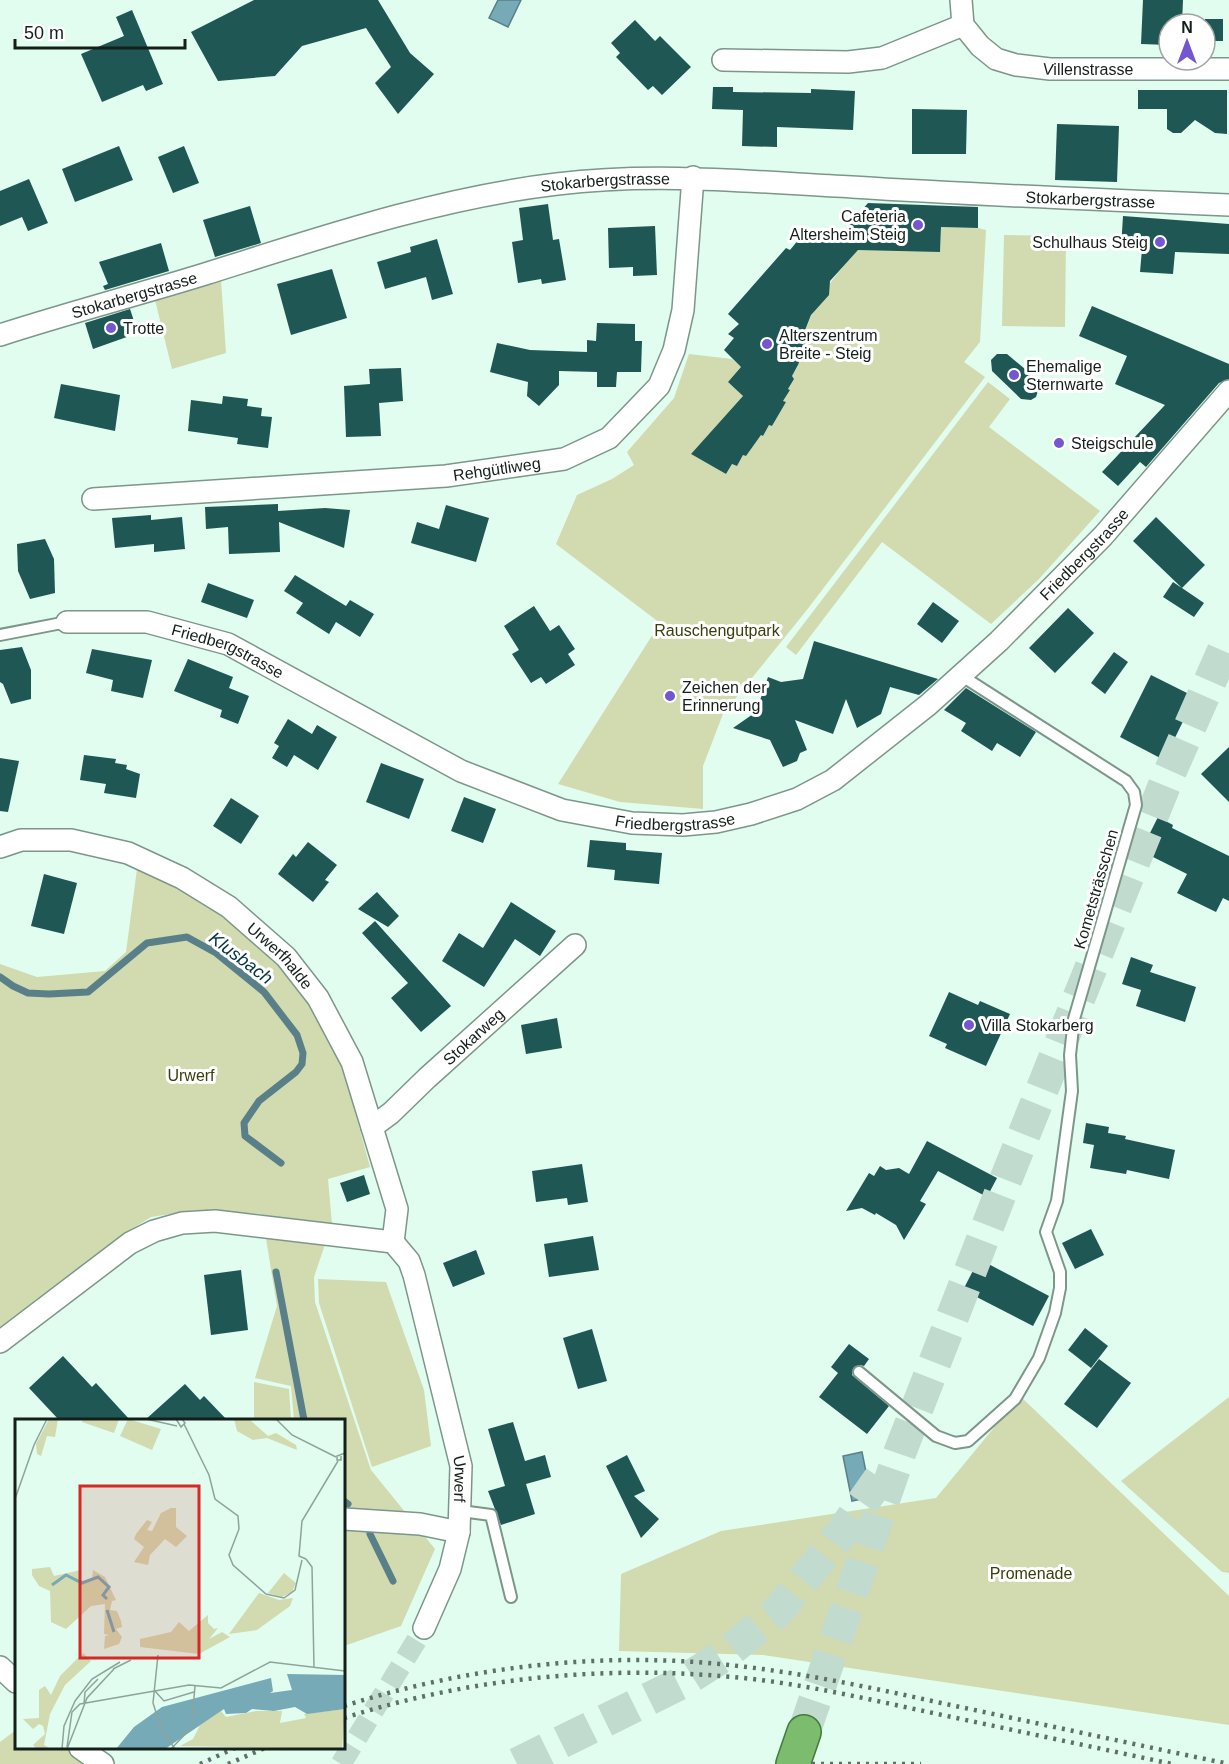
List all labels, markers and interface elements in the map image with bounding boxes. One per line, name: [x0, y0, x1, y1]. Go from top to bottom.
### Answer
scale bar: [15, 12, 184, 50]
north arrow: [1157, 12, 1217, 72]
text: N: [1181, 19, 1193, 36]
text: 50 m: [24, 23, 64, 43]
street label: Villenstrasse: [1042, 60, 1134, 78]
street label: Stokarbergstrasse: [539, 170, 670, 195]
street label: Stokarbergstrasse: [1025, 188, 1156, 211]
place label: Cafeteria Altersheim Steig: [790, 208, 906, 243]
marker: Cafeteria Altersheim Steig: [911, 218, 925, 232]
place label: Schulhaus Steig: [1032, 234, 1148, 251]
marker: Schulhaus Steig: [1153, 235, 1167, 249]
street label: Stokarbergstrasse: [69, 268, 199, 321]
place label: Trotte: [123, 320, 164, 337]
marker: Trotte: [104, 321, 118, 335]
place label: Alterszentrum Breite - Steig: [779, 327, 878, 362]
marker: Alterszentrum Breite - Steig: [760, 337, 774, 351]
place label: Ehemalige Sternwarte: [1026, 358, 1103, 393]
marker: Ehemalige Sternwarte: [1007, 368, 1021, 382]
place label: Steigschule: [1071, 435, 1154, 452]
marker: Steigschule: [1052, 436, 1066, 450]
street label: Rehgütliweg: [452, 454, 542, 483]
street label: Friedbergstrasse: [1036, 505, 1132, 603]
street label: Friedbergstrasse: [170, 621, 287, 681]
park label: Rauschengutpark: [654, 622, 781, 639]
place label: Zeichen der Erinnerung: [682, 679, 767, 714]
marker: Zeichen der Erinnerung: [663, 689, 677, 703]
street label: Friedbergstrasse: [614, 809, 737, 834]
street label: Kometsträsschen: [1071, 827, 1121, 951]
street label: Urwerfhalde: [244, 919, 316, 992]
water label: Klusbach: [205, 928, 277, 988]
street label: Stokarweg: [439, 1005, 507, 1068]
place label: Villa Stokarberg: [981, 1017, 1094, 1034]
marker: Villa Stokarberg: [962, 1018, 976, 1032]
park label: Urwerf: [167, 1067, 215, 1084]
inset map: [15, 1419, 345, 1749]
street label: Urwerf: [450, 1454, 469, 1503]
park label: Promenade: [990, 1565, 1072, 1582]

